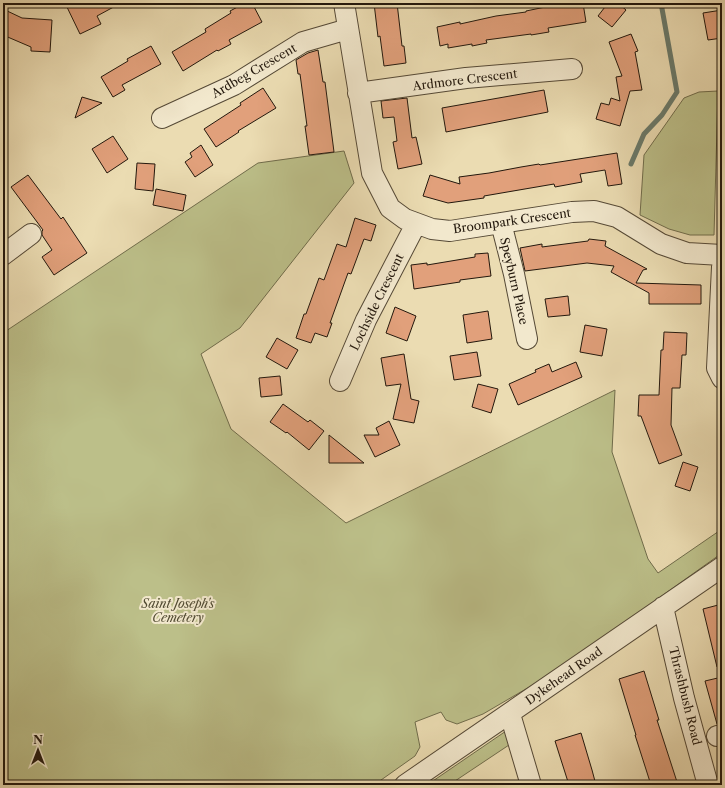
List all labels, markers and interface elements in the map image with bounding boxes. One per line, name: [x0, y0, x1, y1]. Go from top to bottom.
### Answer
street label: Ardbeg Crescent: [208, 40, 299, 101]
street label: Ardmore Crescent: [411, 66, 519, 93]
street label: Broompark Crescent: [452, 205, 572, 236]
street label: Speyburn Place: [497, 236, 532, 326]
street label: Lochside Crescent: [347, 250, 407, 353]
park label: Saint Joseph's Cemetery: [141, 596, 215, 625]
street label: Dykehead Road: [522, 643, 606, 708]
street label: Thrashbush Road: [666, 645, 705, 747]
north arrow: [18, 730, 58, 770]
text: N: [33, 733, 43, 747]

